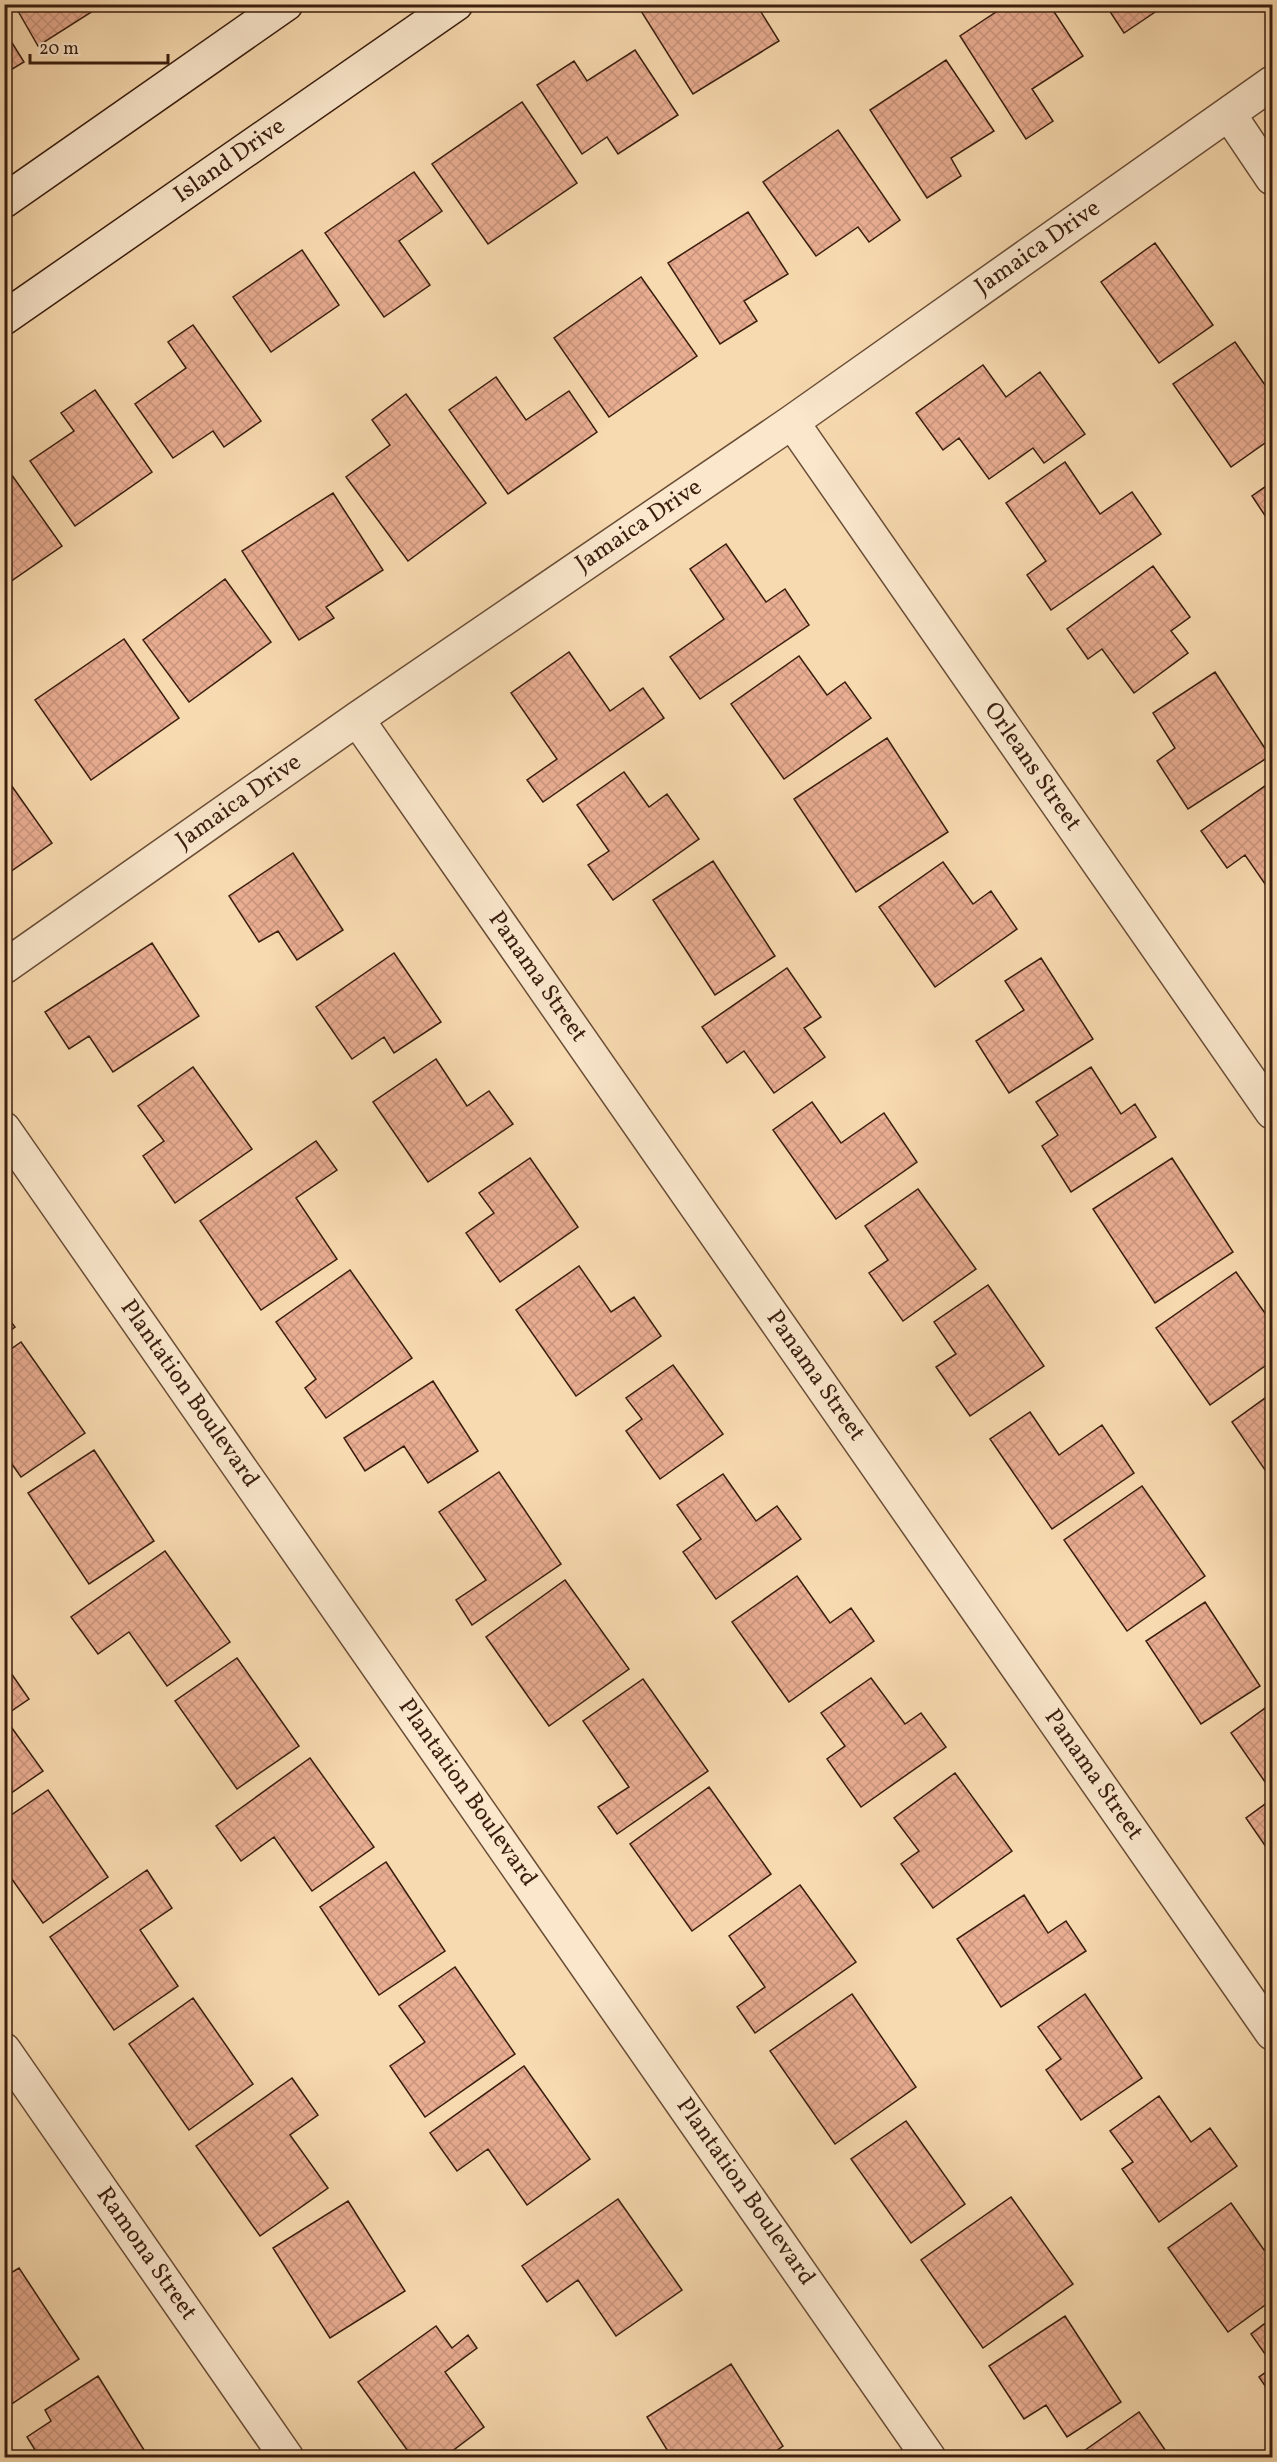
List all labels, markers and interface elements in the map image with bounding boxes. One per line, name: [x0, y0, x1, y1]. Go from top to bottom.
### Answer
scale bar: [30, 27, 168, 65]
text: 20 m: [39, 37, 79, 62]
street label: Island Drive: [167, 110, 293, 212]
street label: Jamaica Drive: [968, 192, 1108, 304]
street label: Jamaica Drive: [569, 471, 709, 581]
street label: Orleans Street: [975, 696, 1089, 838]
street label: Jamaica Drive: [169, 746, 309, 858]
street label: Panama Street: [479, 905, 595, 1049]
street label: Plantation Boulevard: [111, 1293, 267, 1495]
street label: Panama Street: [757, 1304, 873, 1448]
street label: Plantation Boulevard: [389, 1692, 545, 1894]
street label: Panama Street: [1035, 1703, 1151, 1847]
street label: Plantation Boulevard: [667, 2091, 823, 2293]
street label: Ramona Street: [87, 2180, 205, 2328]

